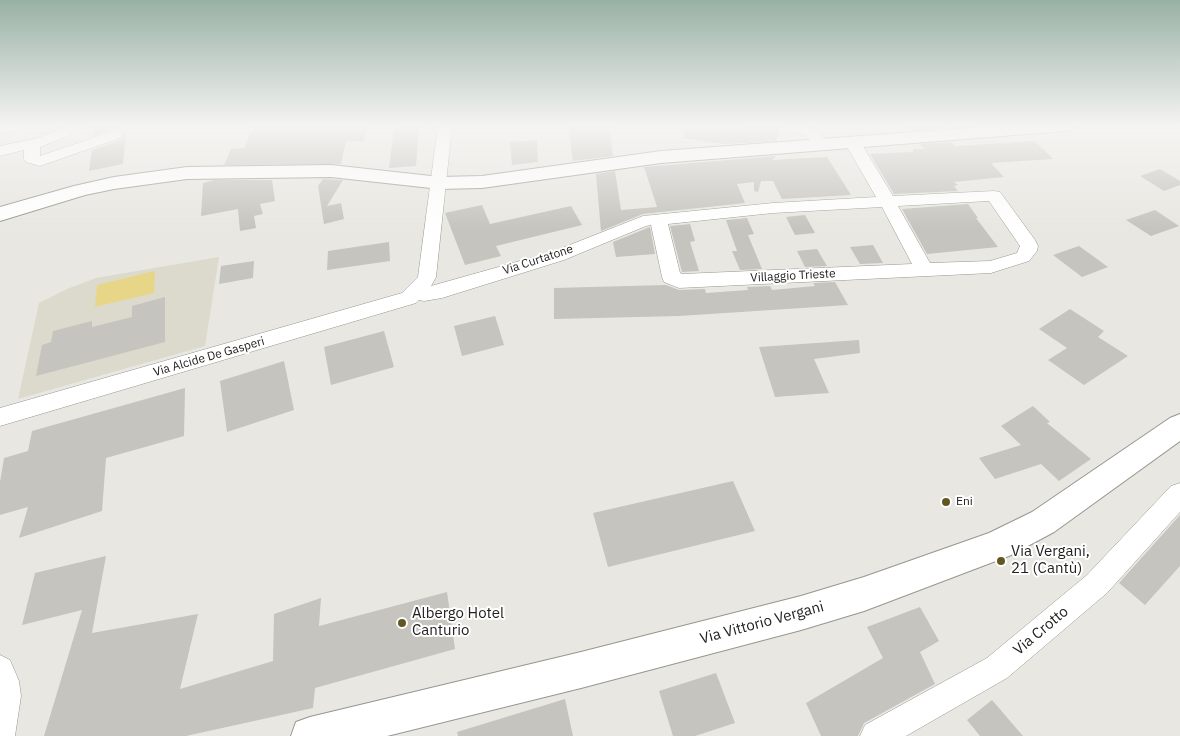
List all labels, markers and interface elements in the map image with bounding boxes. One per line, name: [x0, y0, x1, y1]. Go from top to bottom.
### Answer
street label: Via Curtatone: [501, 242, 575, 278]
street label: Villaggio Trieste: [750, 267, 836, 285]
street label: Via Alcide De Gasperi: [152, 334, 266, 380]
place label: Eni: [956, 495, 973, 509]
marker: Eni: [940, 496, 952, 508]
place label: Via Vergani, 21 (Cantù): [1011, 543, 1090, 578]
marker: Via Vergani, 21 (Cantù): [995, 555, 1007, 567]
street label: Via Vittorio Vergani: [698, 598, 826, 648]
street label: Via Crotto: [1010, 603, 1072, 659]
place label: Albergo Hotel Canturio: [412, 605, 504, 640]
marker: Albergo Hotel Canturio: [396, 617, 408, 629]

